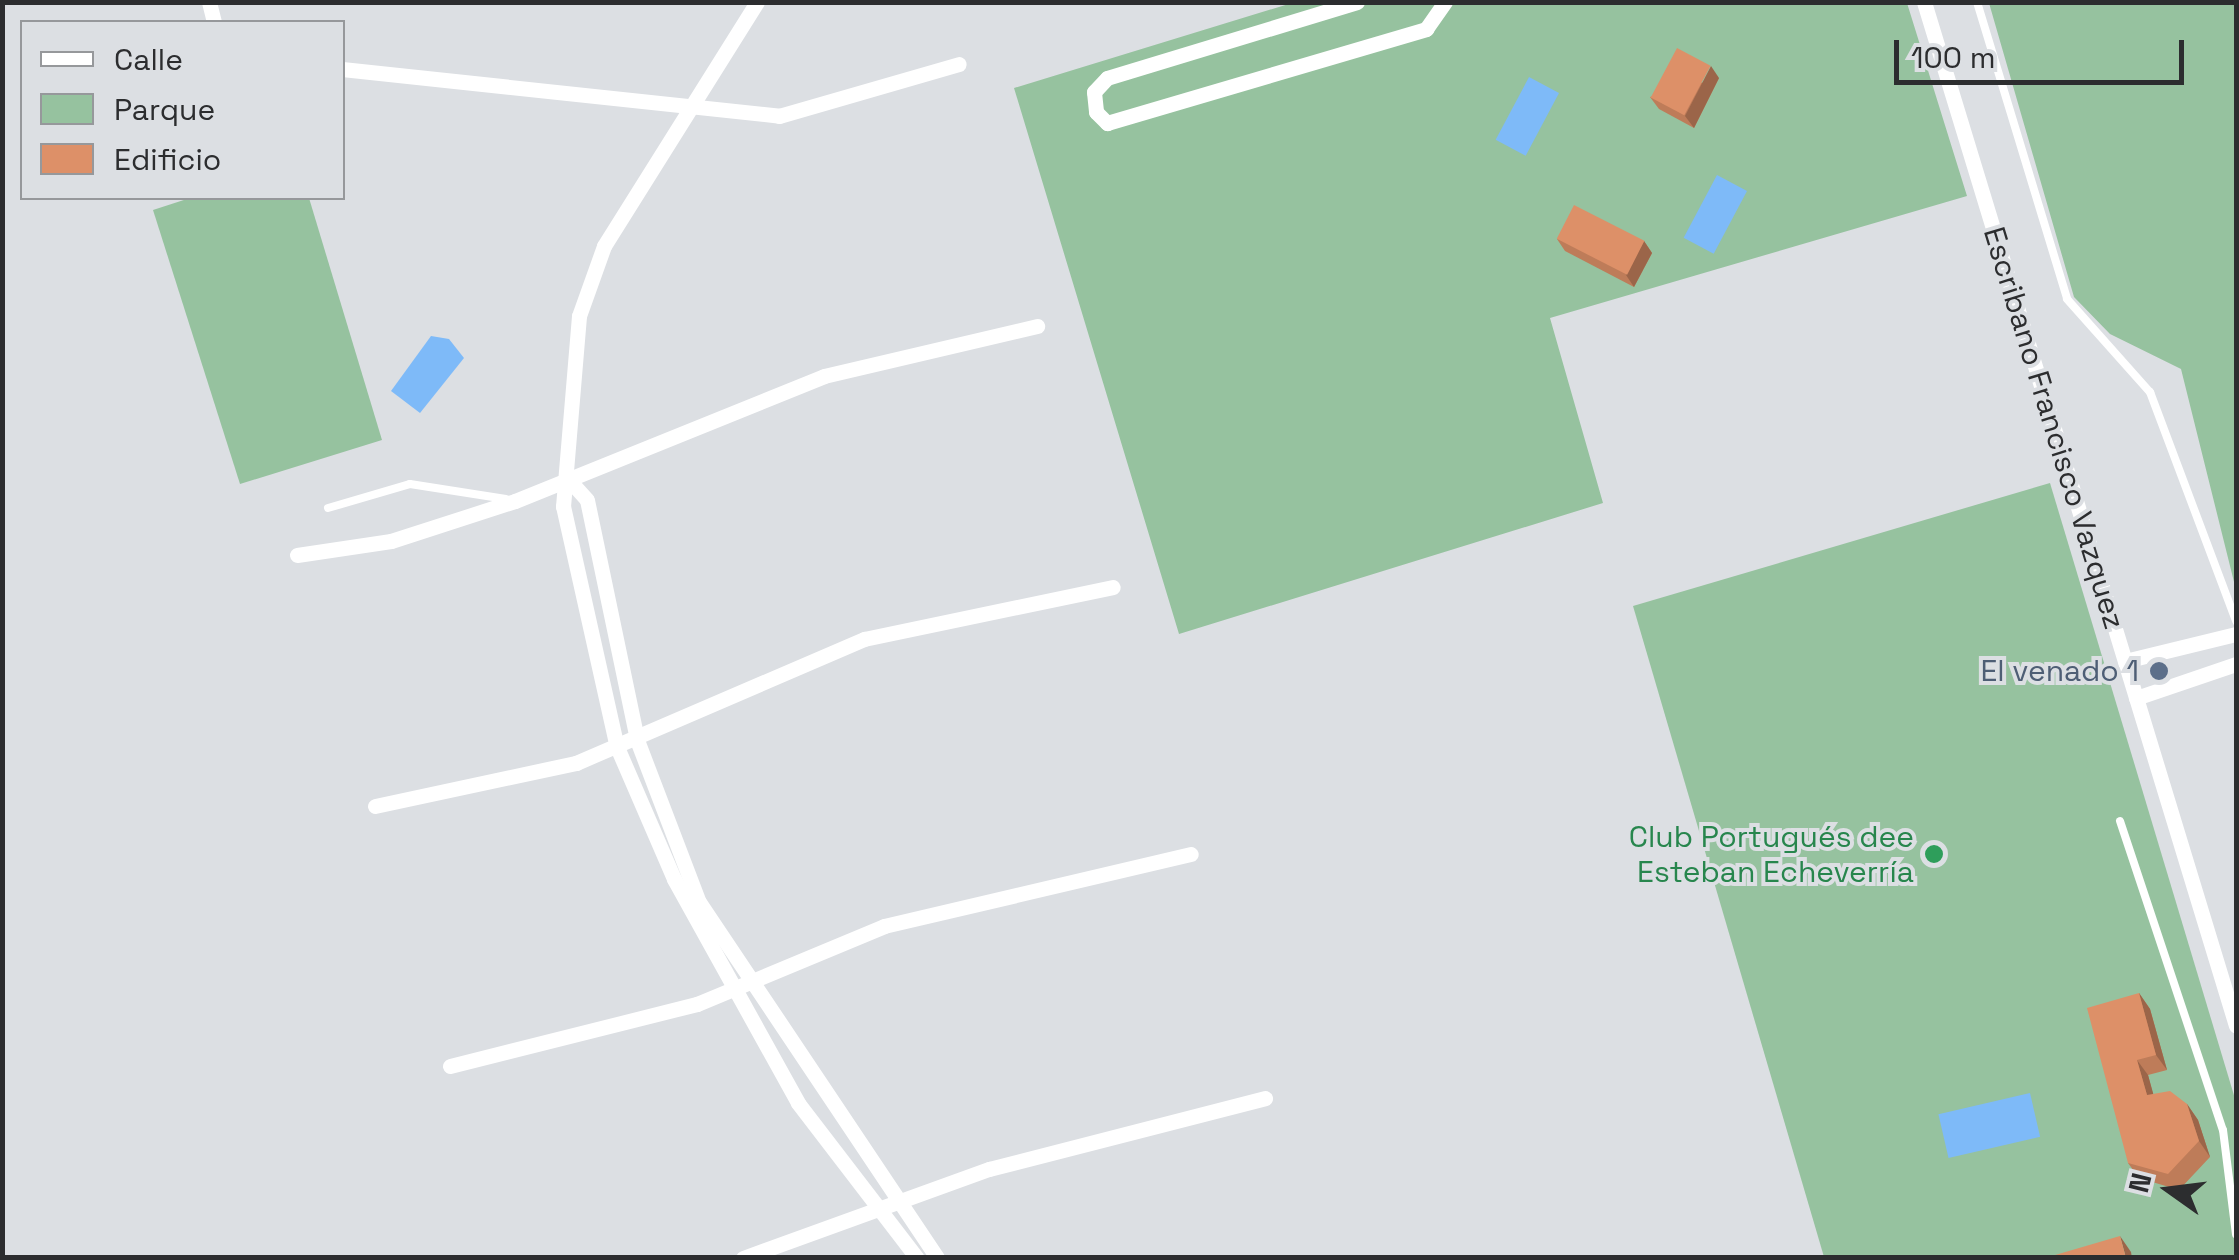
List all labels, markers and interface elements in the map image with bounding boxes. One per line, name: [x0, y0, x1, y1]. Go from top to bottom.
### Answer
legend: [20, 20, 345, 200]
scale bar: [1899, 20, 2189, 82]
text: 100 m: [1911, 38, 1996, 77]
text: Calle: [114, 40, 183, 79]
text: Parque: [114, 90, 215, 129]
text: Edificio: [114, 140, 221, 179]
street label: Escribano Francisco Vazquez: [1976, 223, 2132, 633]
place label: El venado 1: [1980, 653, 2139, 689]
marker: El venado 1: [2148, 660, 2170, 682]
place label: Club Portugués dee Esteban Echeverría: [1629, 819, 1914, 890]
marker: Club Portugués dee Esteban Echeverría: [1923, 843, 1945, 865]
north arrow: [2119, 1140, 2219, 1240]
text: N: [2120, 1169, 2160, 1196]

